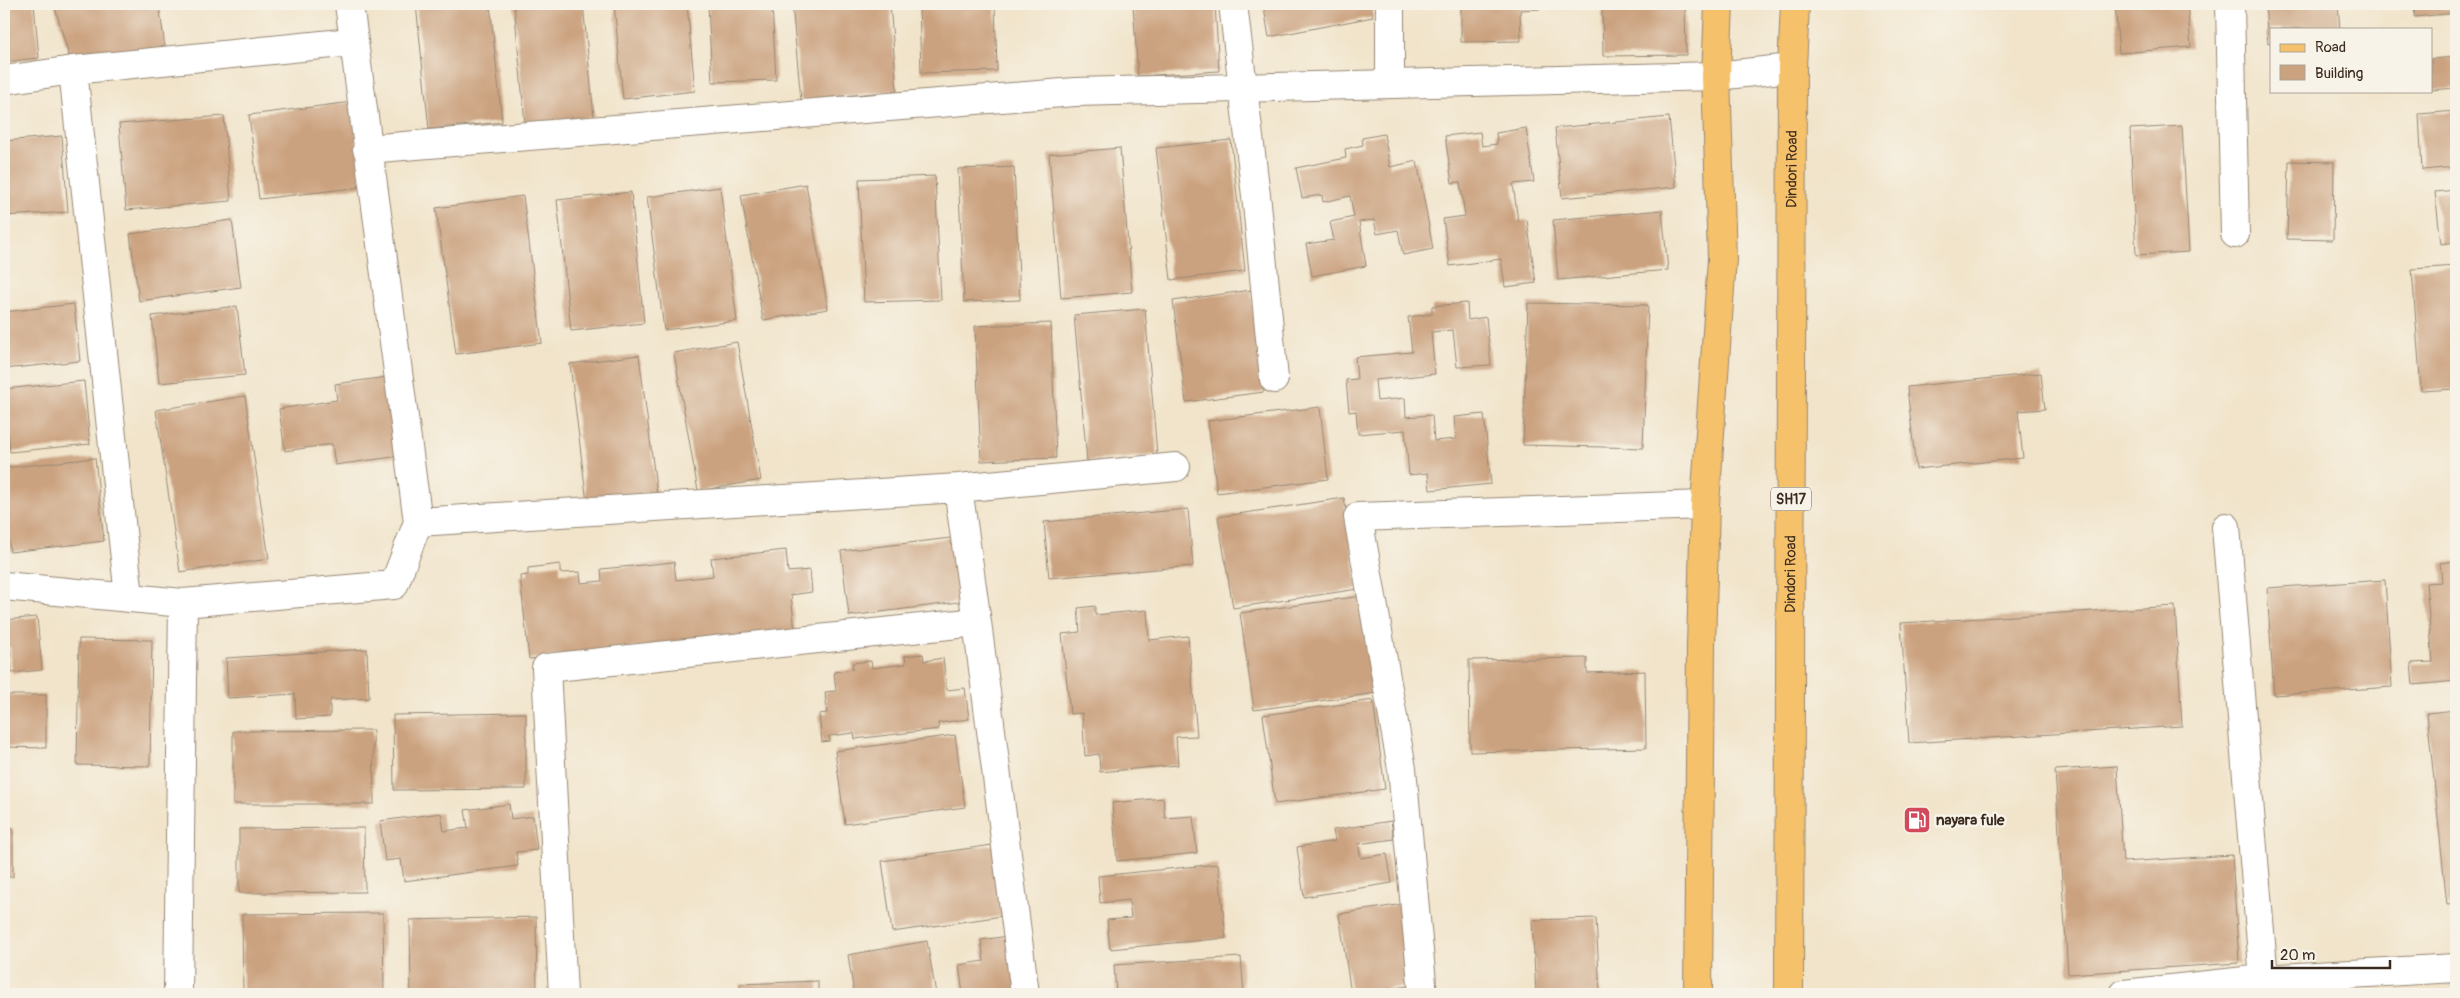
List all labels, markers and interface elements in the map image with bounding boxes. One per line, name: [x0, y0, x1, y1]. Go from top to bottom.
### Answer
legend: [2270, 28, 2432, 92]
text: Road: [2315, 38, 2346, 57]
text: Building: [2315, 64, 2363, 83]
street label: Dindori Road: [1782, 130, 1801, 208]
road number: SH17: [1771, 488, 1811, 510]
street label: Dindori Road: [1781, 535, 1800, 613]
fuel station icon: nayara fule: [1902, 805, 1932, 835]
place label: nayara fule: [1936, 811, 2005, 830]
scale bar: [2272, 938, 2390, 970]
text: 20 m: [2280, 946, 2315, 965]

